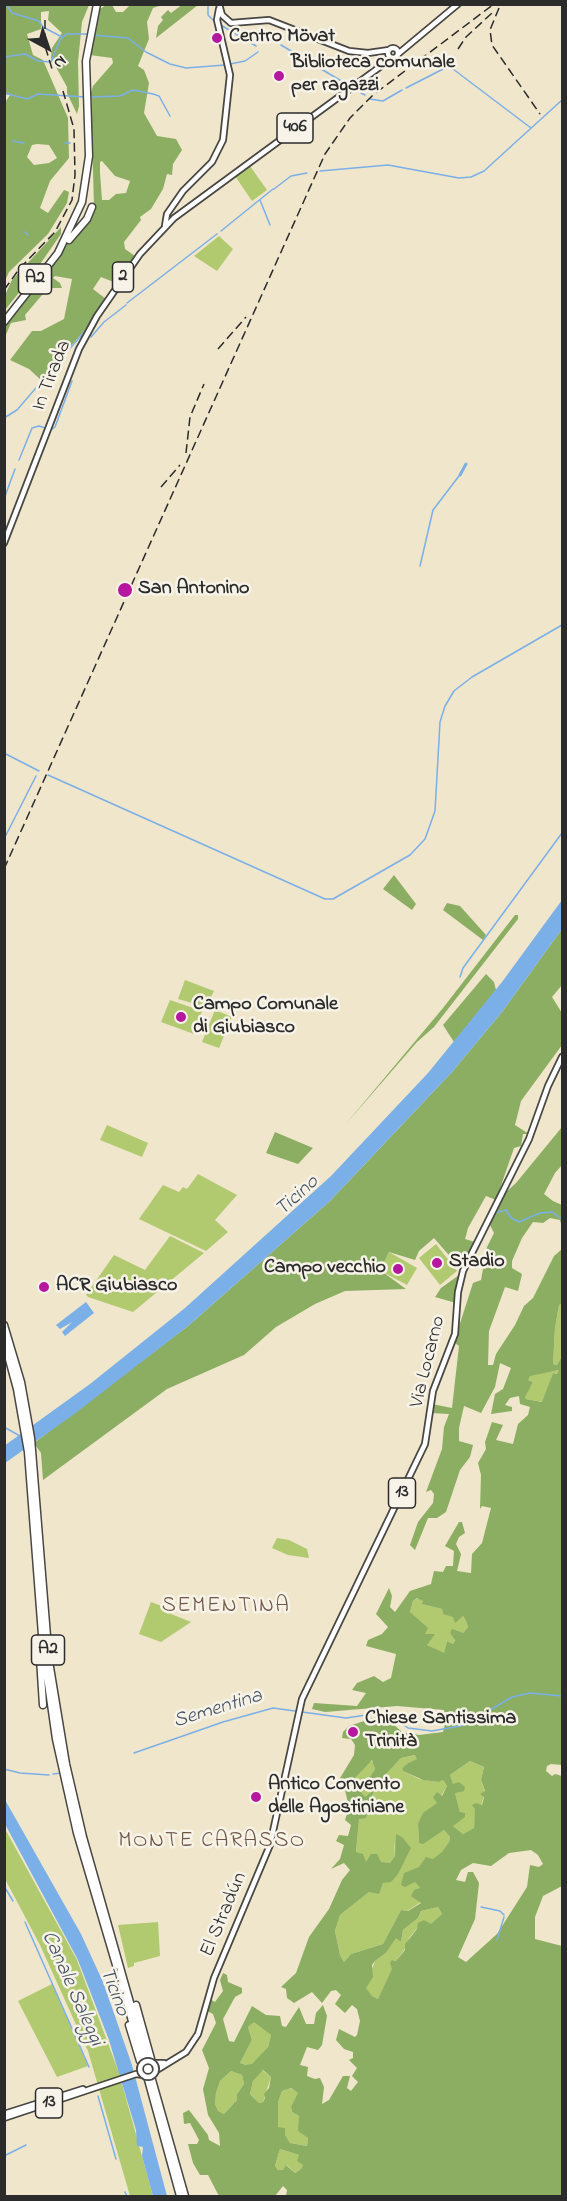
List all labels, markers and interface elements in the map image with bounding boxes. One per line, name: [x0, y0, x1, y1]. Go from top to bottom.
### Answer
north arrow: [18, 18, 78, 78]
place label: Centro Mövat: [229, 26, 335, 50]
marker: Centro Mövat: [210, 31, 224, 45]
text: N: [48, 49, 71, 74]
place label: Biblioteca comunale per ragazzi: [291, 52, 455, 99]
marker: Biblioteca comunale per ragazzi: [272, 69, 286, 83]
road number: 406: [277, 113, 313, 143]
road number: 2: [112, 262, 134, 292]
road number: A2: [18, 264, 51, 294]
street label: In Tirada: [28, 337, 78, 415]
place label: San Antonino: [138, 578, 250, 602]
marker: San Antonino: [116, 581, 134, 599]
place label: Campo Comunale di Giubiasco: [193, 994, 338, 1041]
marker: Campo Comunale di Giubiasco: [174, 1010, 188, 1024]
water label: Ticino: [271, 1171, 325, 1223]
place label: Stadio: [449, 1251, 505, 1275]
marker: Stadio: [430, 1256, 444, 1270]
place label: Campo vecchio: [264, 1257, 386, 1281]
marker: Campo vecchio: [391, 1262, 405, 1276]
place label: ACR Giubiasco: [56, 1275, 177, 1299]
marker: ACR Giubiasco: [37, 1280, 51, 1294]
street label: Via Locarno: [406, 1314, 452, 1410]
road number: 13: [388, 1478, 416, 1508]
district label: SEMENTINA: [162, 1594, 290, 1620]
road number: A2: [32, 1635, 64, 1665]
water label: Sementina: [171, 1685, 265, 1735]
place label: Chiese Santissima Trinità: [365, 1708, 516, 1755]
marker: Chiese Santissima Trinità: [346, 1725, 360, 1739]
place label: Antico Convento delle Agostiniane: [268, 1774, 404, 1821]
marker: Antico Convento delle Agostiniane: [249, 1790, 263, 1804]
district label: MONTE CARASSO: [118, 1829, 306, 1855]
street label: El Stradún: [196, 1869, 254, 1961]
water label: Canale Saleggi: [34, 1928, 108, 2050]
water label: Ticino: [92, 1964, 134, 2020]
road number: 13: [36, 2088, 62, 2118]

